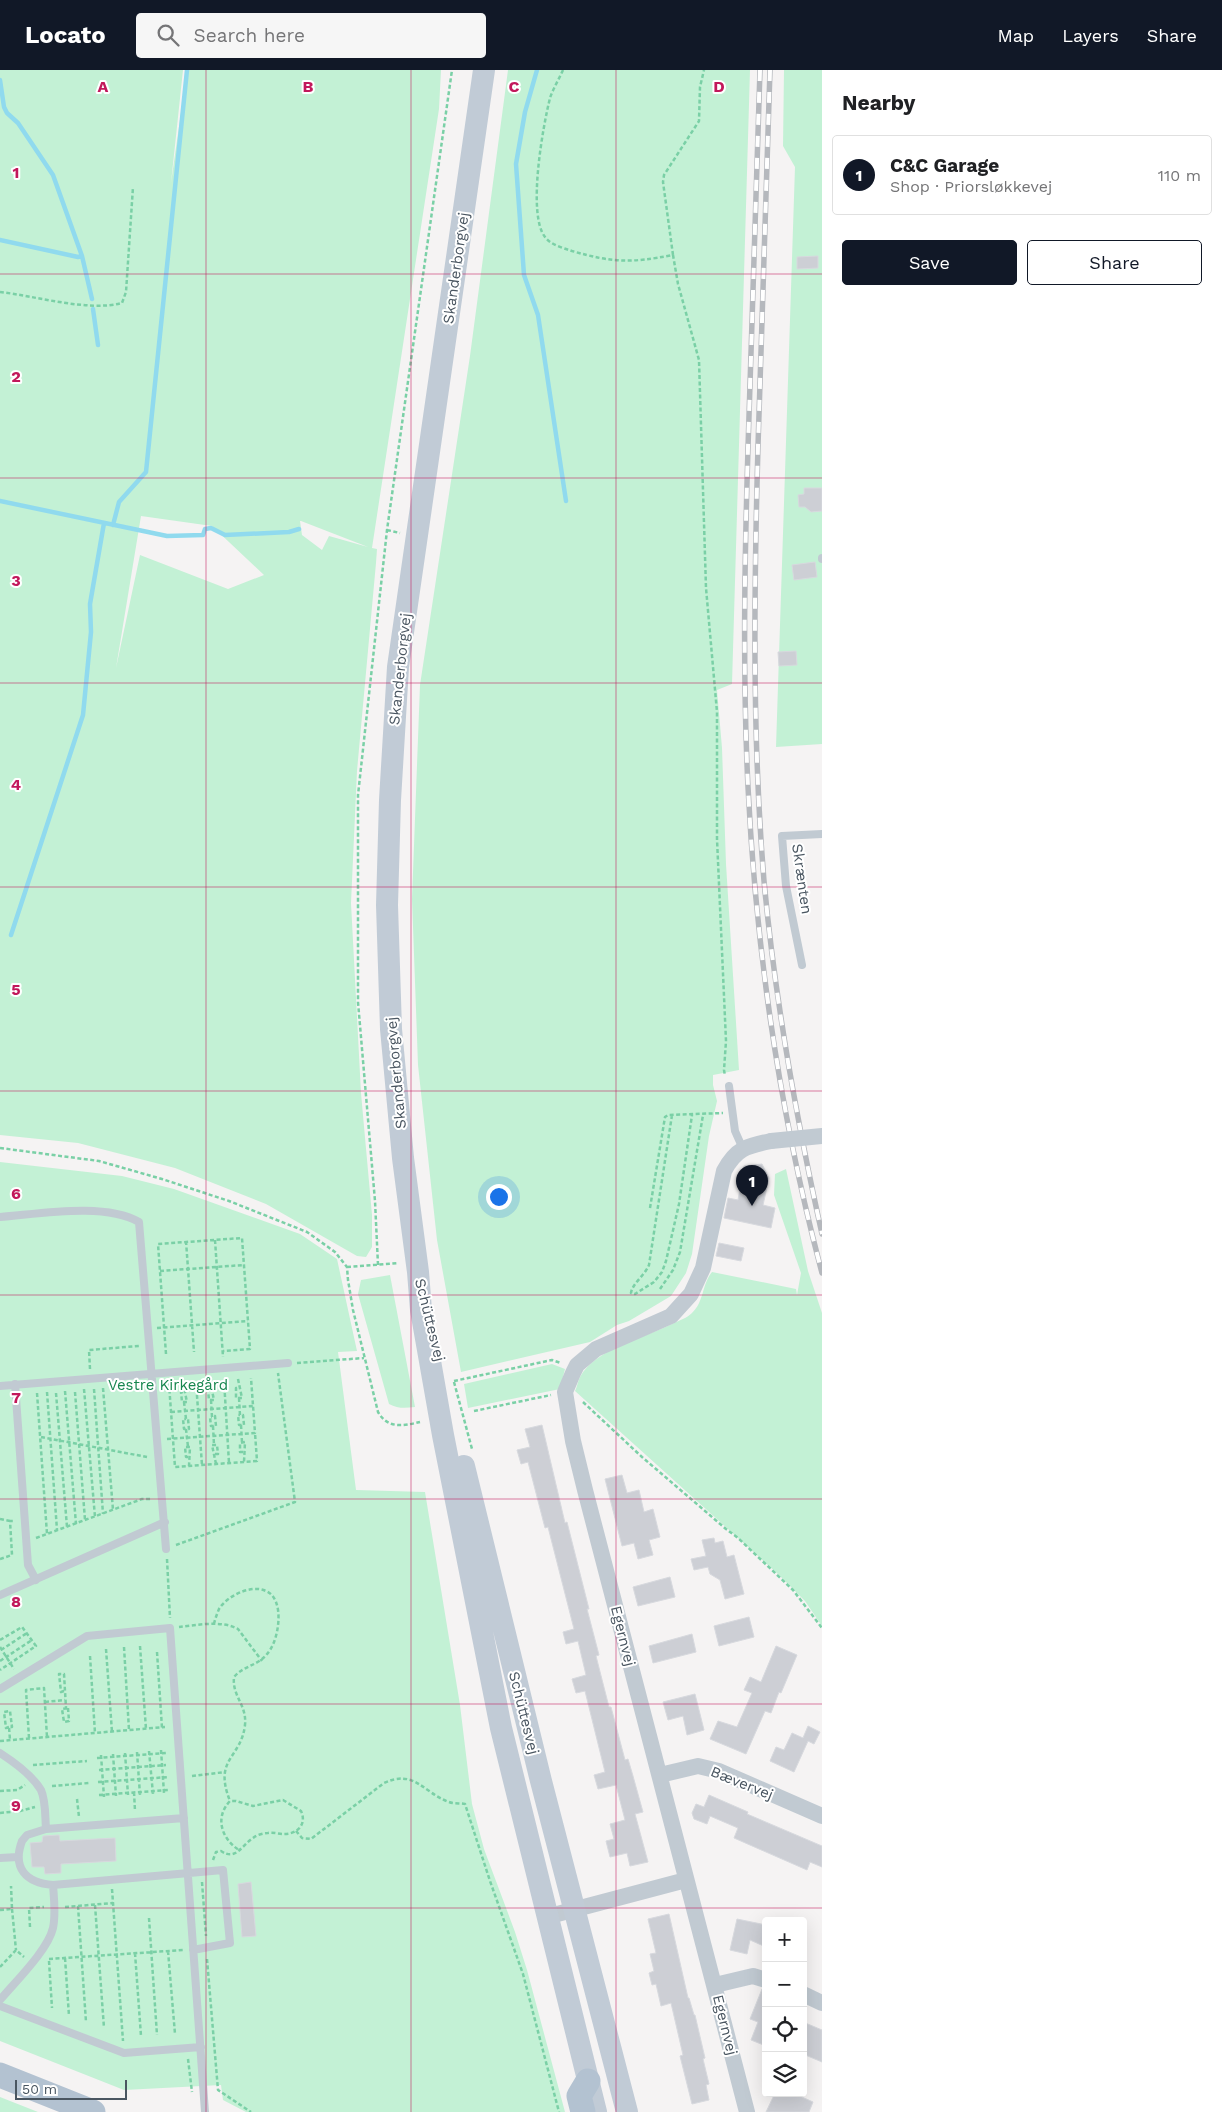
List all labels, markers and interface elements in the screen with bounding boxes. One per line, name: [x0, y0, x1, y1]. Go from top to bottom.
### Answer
search box: [136, 13, 486, 58]
text: Locato: [25, 21, 106, 49]
icon: search: [154, 21, 182, 49]
text: Search here: [194, 24, 305, 47]
text: Map: [997, 25, 1034, 46]
text: Layers: [1062, 25, 1119, 46]
text: Share: [1147, 25, 1197, 46]
text: A: [98, 77, 109, 96]
text: B: [303, 77, 314, 96]
text: C: [509, 77, 520, 96]
text: D: [713, 77, 725, 96]
text: Nearby: [842, 90, 915, 115]
text: C&C Garage: [890, 154, 999, 177]
text: 1: [13, 163, 19, 182]
text: 1: [856, 166, 862, 185]
text: 110 m: [1158, 166, 1201, 185]
text: Shop · Priorsløkkevej: [890, 177, 1052, 196]
street label: Skanderborgvej: [439, 211, 473, 325]
button: Save: [842, 240, 1017, 285]
button: Share: [1027, 240, 1202, 285]
text: 2: [11, 367, 21, 386]
text: 3: [11, 571, 21, 590]
street label: Skanderborgvej: [385, 612, 415, 726]
text: 4: [11, 775, 21, 794]
street label: Skrænten: [788, 843, 816, 915]
text: 5: [11, 980, 21, 999]
street label: Skanderborgvej: [382, 1016, 410, 1130]
pin: 1: [736, 1165, 768, 1206]
text: 6: [11, 1184, 21, 1203]
your location: [486, 1184, 512, 1210]
street label: Schüttesvej: [411, 1277, 449, 1363]
park label: Vestre Kirkegård: [108, 1376, 228, 1394]
text: 7: [11, 1388, 21, 1407]
text: 8: [11, 1592, 21, 1611]
street label: Egernvej: [607, 1604, 639, 1668]
street label: Schüttesvej: [505, 1670, 543, 1756]
street label: Bævervej: [708, 1762, 776, 1804]
text: 9: [11, 1796, 21, 1815]
map controls: [762, 1917, 807, 2097]
button: +: [762, 1917, 807, 1962]
button: −: [762, 1962, 807, 2007]
street label: Egernvej: [709, 1993, 741, 2057]
button: locate: [762, 2007, 807, 2052]
button: layers: [762, 2052, 807, 2097]
scale bar: [15, 2077, 128, 2100]
text: 50 m: [22, 2081, 57, 2097]

